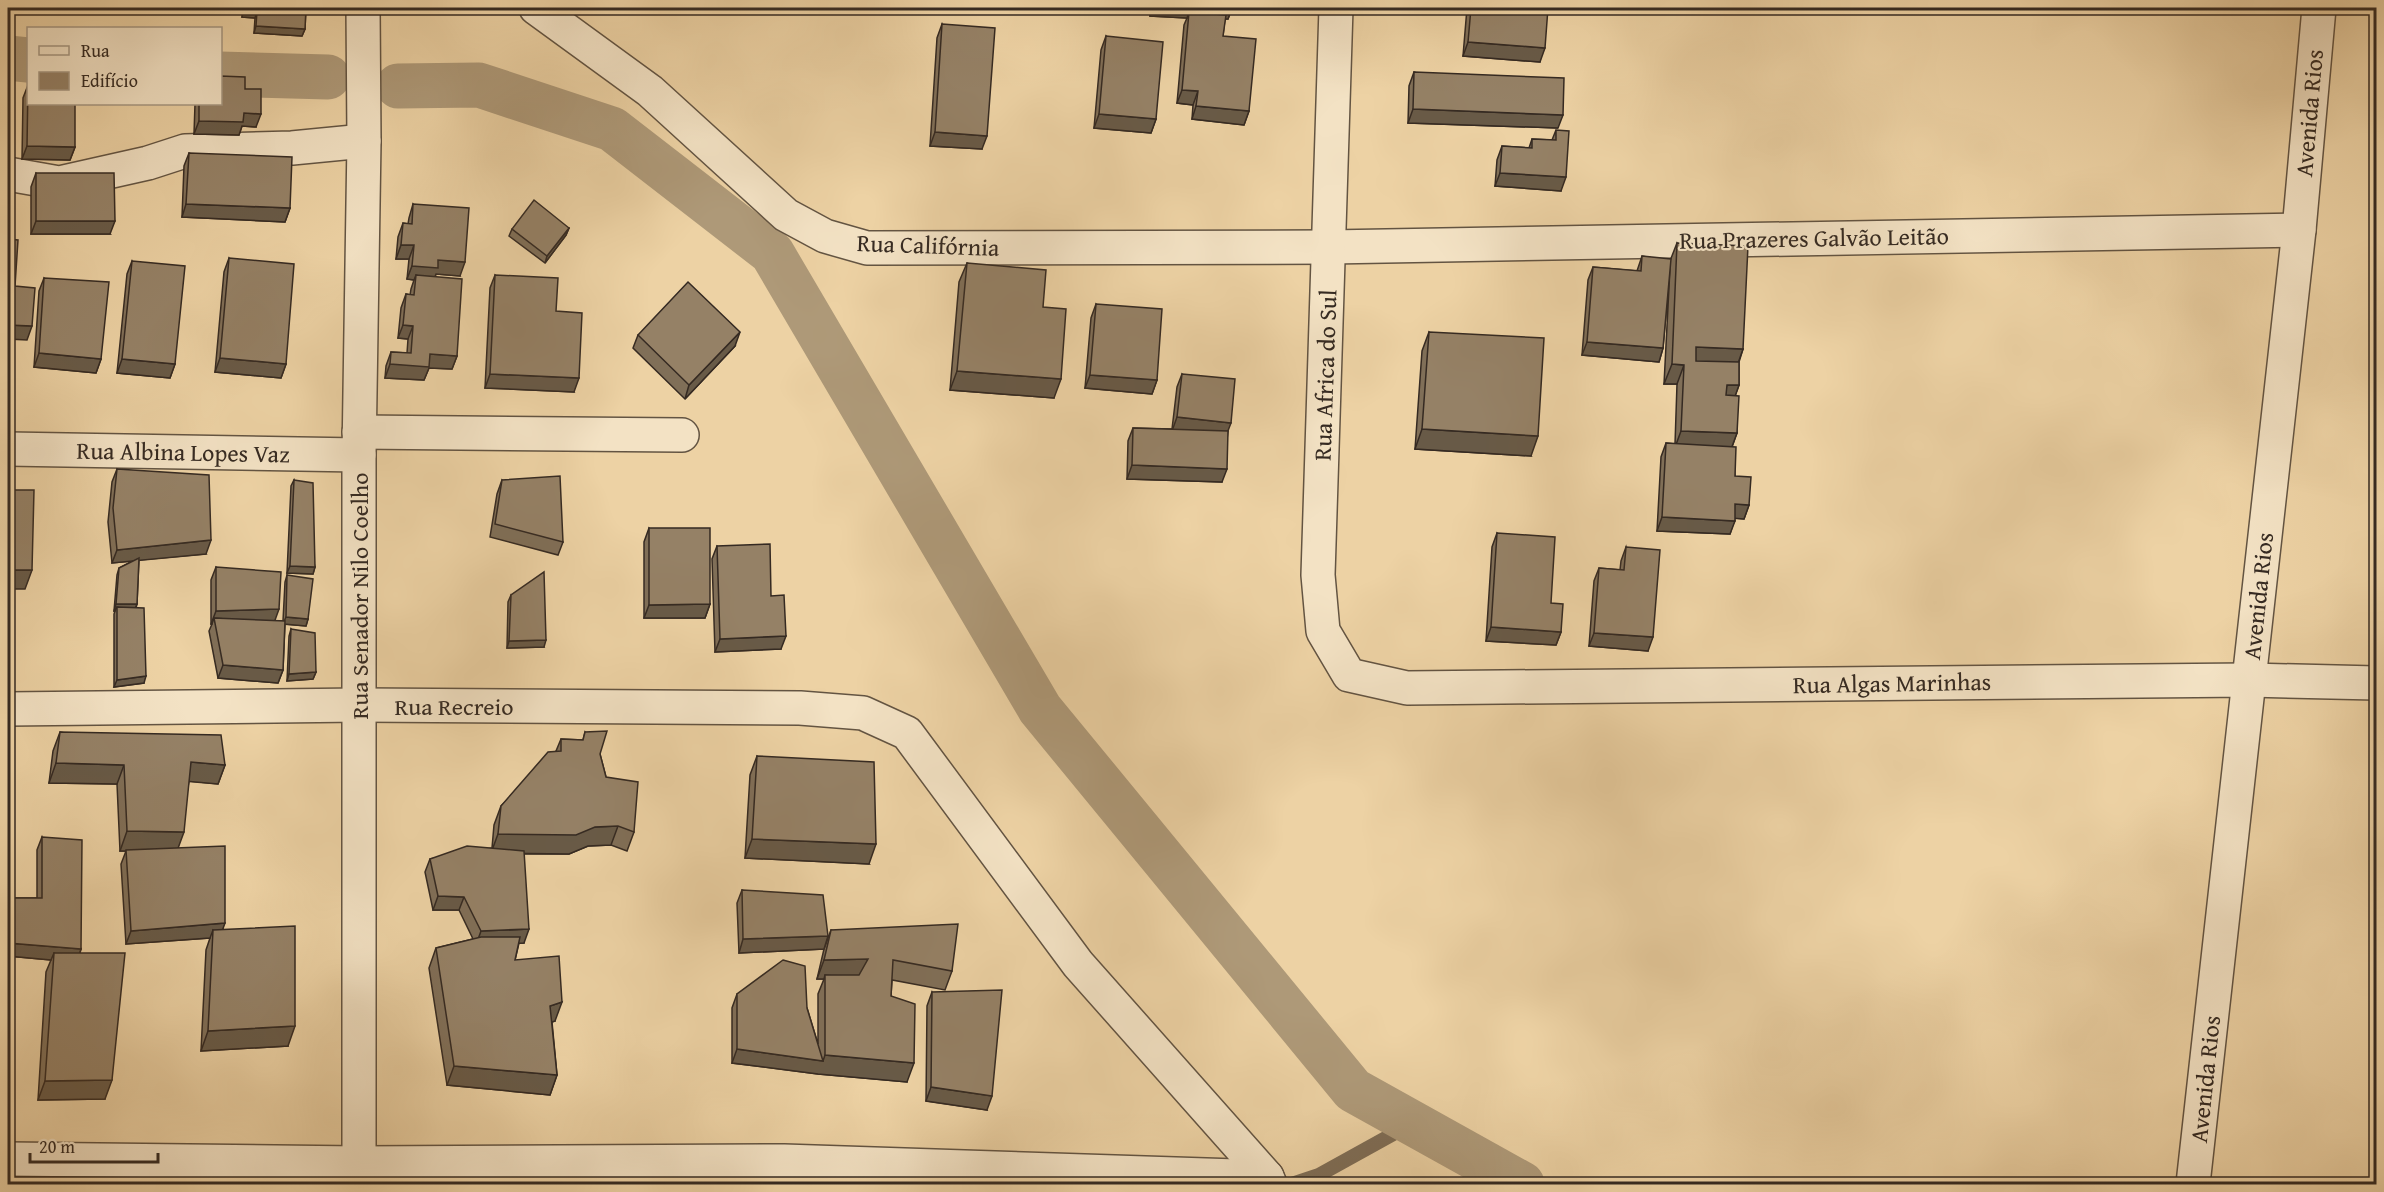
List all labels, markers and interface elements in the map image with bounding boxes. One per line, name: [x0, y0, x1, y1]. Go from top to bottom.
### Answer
legend: [27, 27, 222, 105]
text: Rua: [81, 37, 110, 64]
street label: Avenida Rios: [2286, 48, 2332, 178]
text: Edifício: [81, 67, 138, 94]
street label: Rua Prazeres Galvão Leitão: [1679, 218, 1949, 258]
street label: Rua Califórnia: [856, 225, 1001, 265]
street label: Rua Africa do Sul: [1305, 289, 1345, 461]
street label: Rua Albina Lopes Vaz: [76, 433, 290, 471]
street label: Rua Senador Nilo Coelho: [342, 472, 377, 720]
street label: Avenida Rios: [2234, 531, 2282, 661]
street label: Rua Algas Marinhas: [1793, 664, 1991, 702]
street label: Rua Recreio: [395, 689, 513, 724]
street label: Avenida Rios: [2181, 1014, 2229, 1144]
scale bar: [30, 1126, 158, 1164]
text: 20 m: [39, 1133, 75, 1160]

